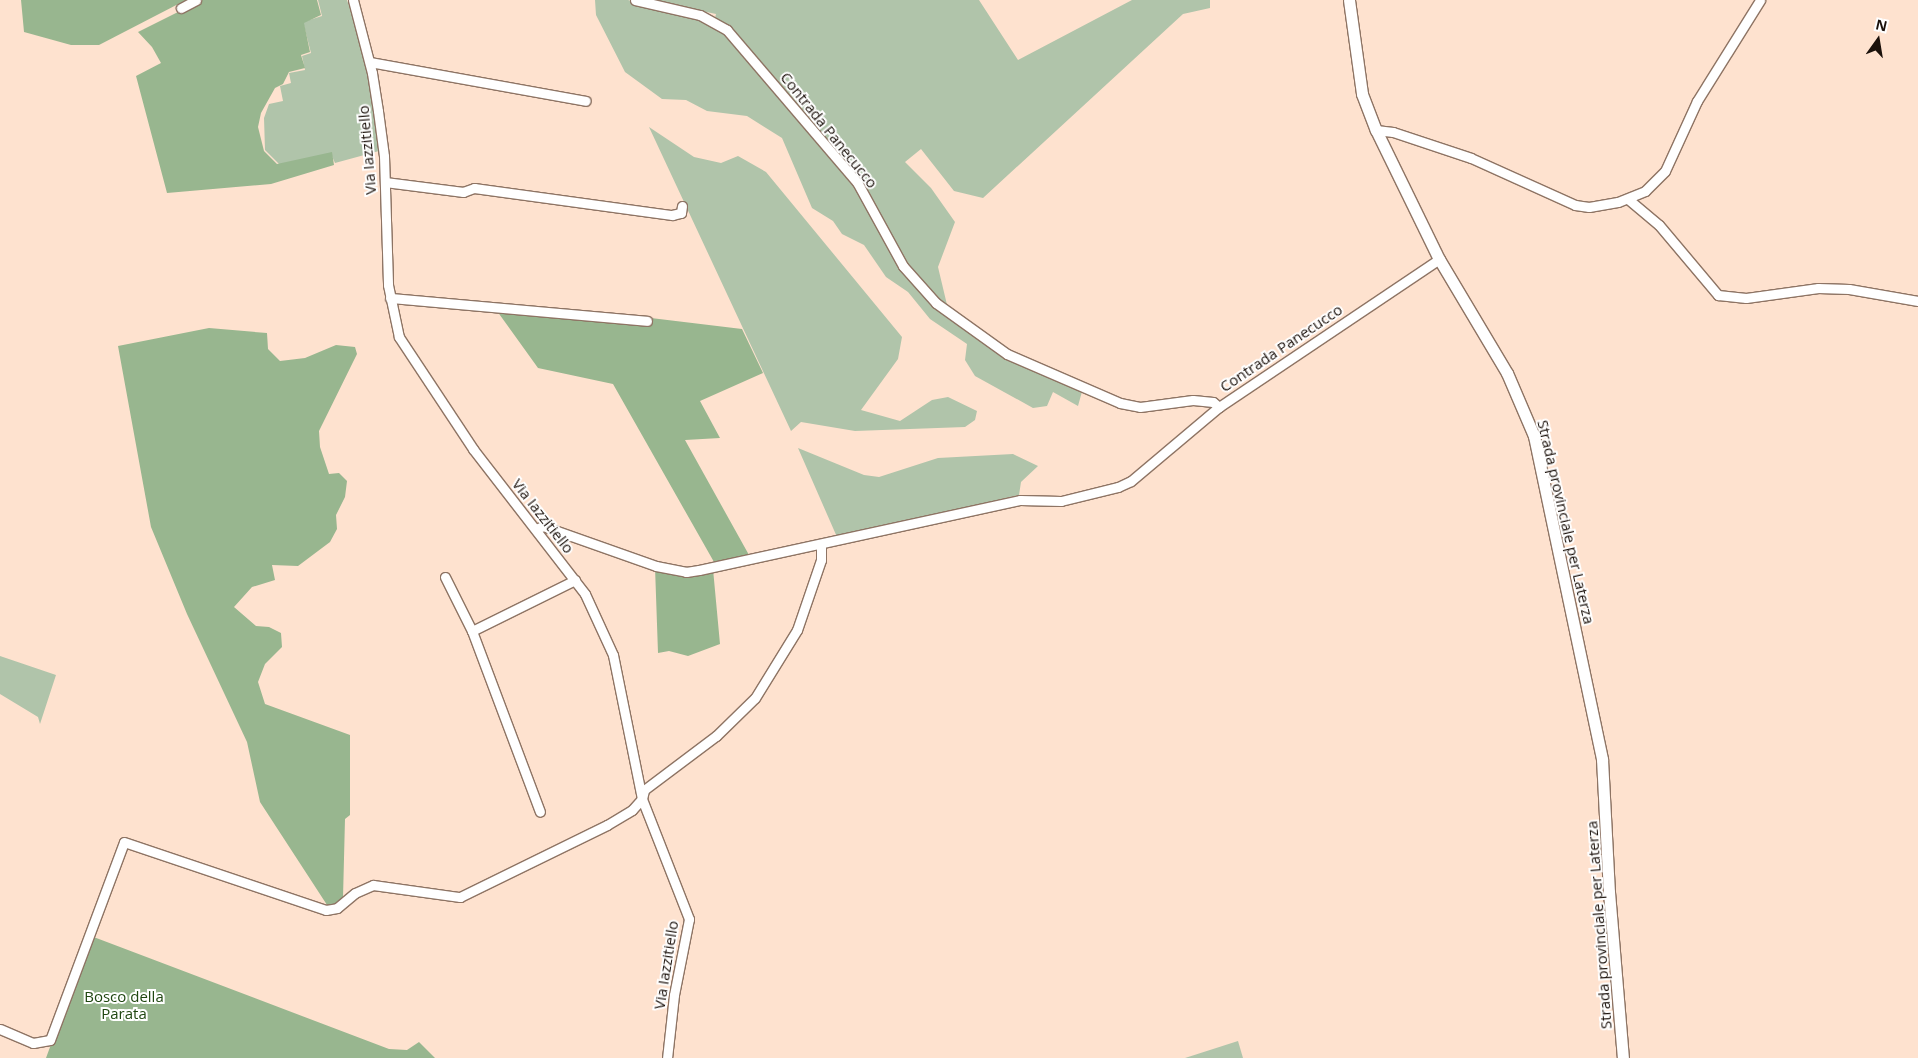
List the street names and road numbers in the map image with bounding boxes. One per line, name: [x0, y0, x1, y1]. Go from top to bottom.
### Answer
street label: Contrada Panecucco: [777, 69, 881, 191]
street label: Via Iazzitiello: [354, 105, 380, 195]
street label: Contrada Panecucco: [1216, 300, 1346, 396]
street label: Strada provinciale per Laterza: [1534, 418, 1598, 626]
street label: Via Iazzitiello: [508, 475, 578, 557]
street label: Strada provinciale per Laterza: [1583, 820, 1615, 1030]
street label: Via Iazzitiello: [650, 919, 682, 1011]

